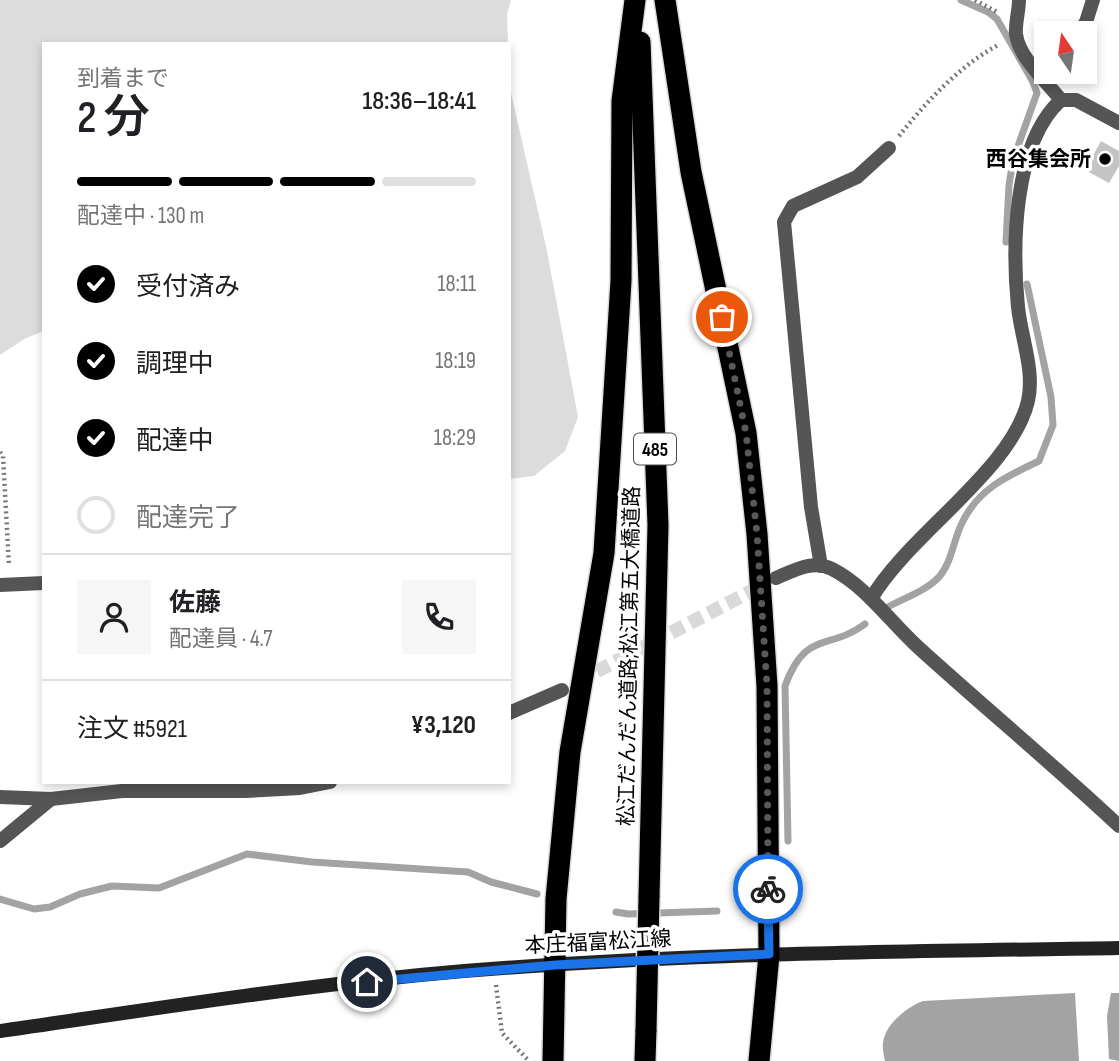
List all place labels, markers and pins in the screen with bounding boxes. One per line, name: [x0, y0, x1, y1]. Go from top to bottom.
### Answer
place label: 西谷集会所: [986, 147, 1091, 172]
marker: 西谷集会所: [1097, 151, 1113, 167]
pin: [692, 287, 752, 347]
pin: [337, 952, 397, 1012]

